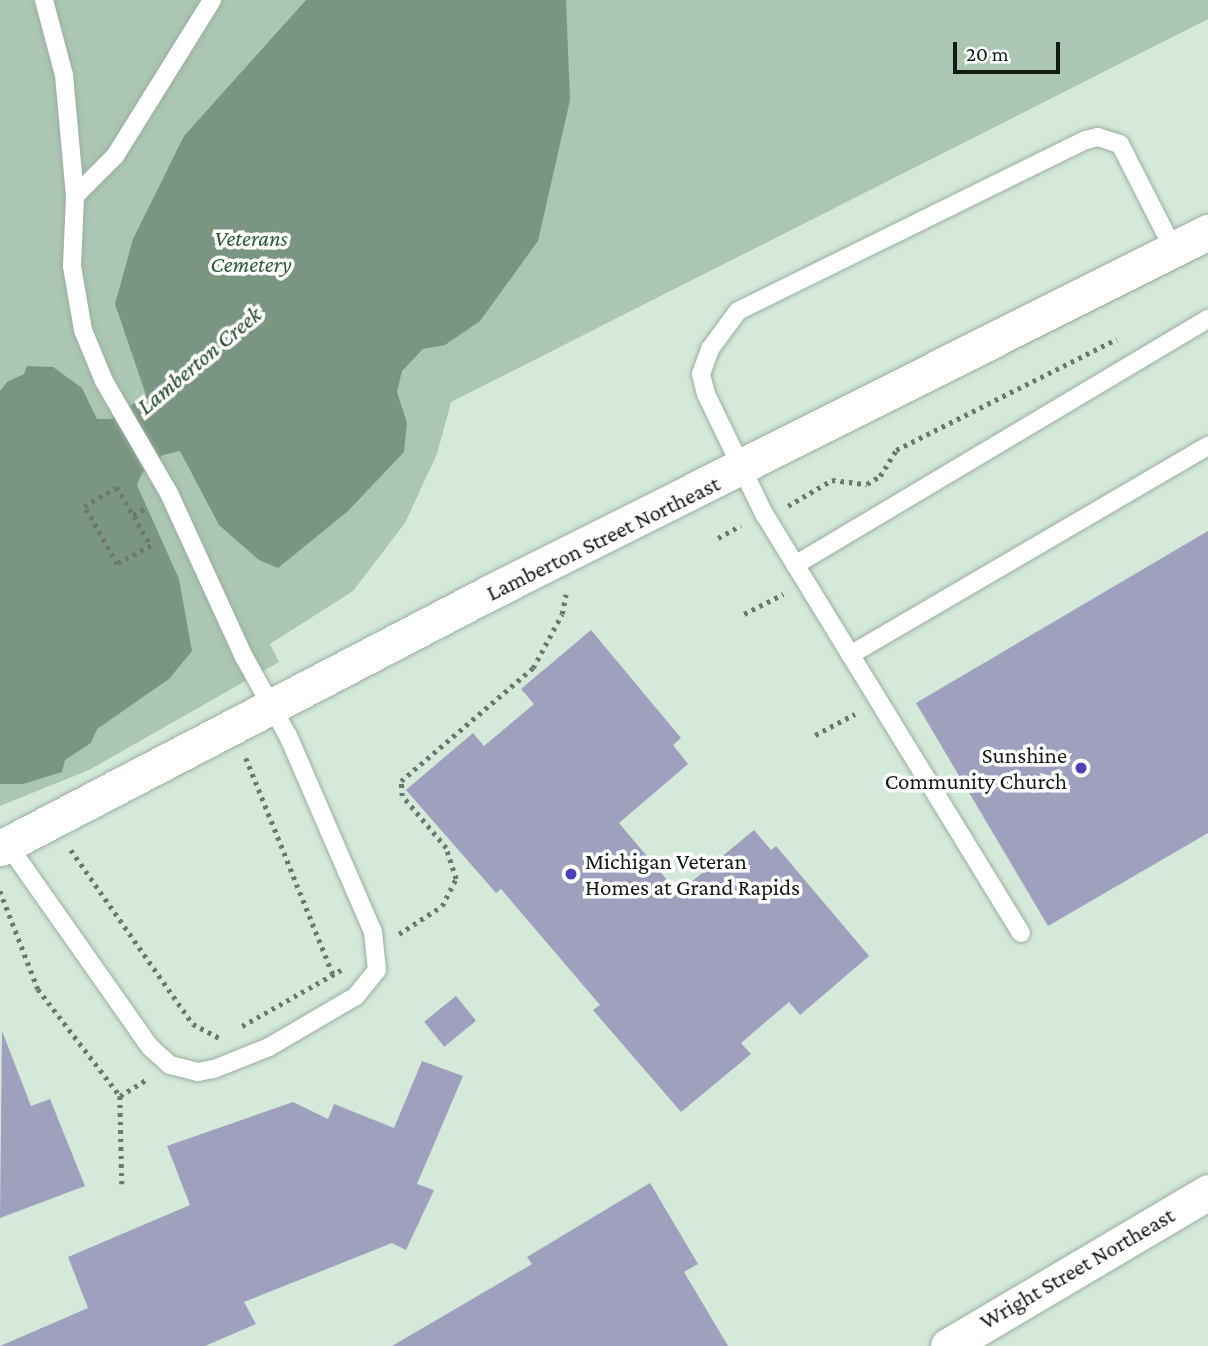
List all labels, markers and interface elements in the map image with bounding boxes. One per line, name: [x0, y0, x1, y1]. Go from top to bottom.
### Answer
scale bar: [956, 28, 1063, 72]
text: 20 m: [966, 42, 1009, 66]
park label: Veterans Cemetery: [210, 224, 292, 278]
water label: Lamberton Creek: [131, 300, 267, 420]
street label: Lamberton Street Northeast: [482, 469, 724, 607]
place label: Sunshine Community Church: [885, 741, 1067, 795]
marker: Sunshine Community Church: [1073, 760, 1089, 776]
place label: Michigan Veteran Homes at Grand Rapids: [585, 847, 800, 901]
marker: Michigan Veteran Homes at Grand Rapids: [563, 866, 579, 882]
street label: Wright Street Northeast: [975, 1201, 1179, 1335]

